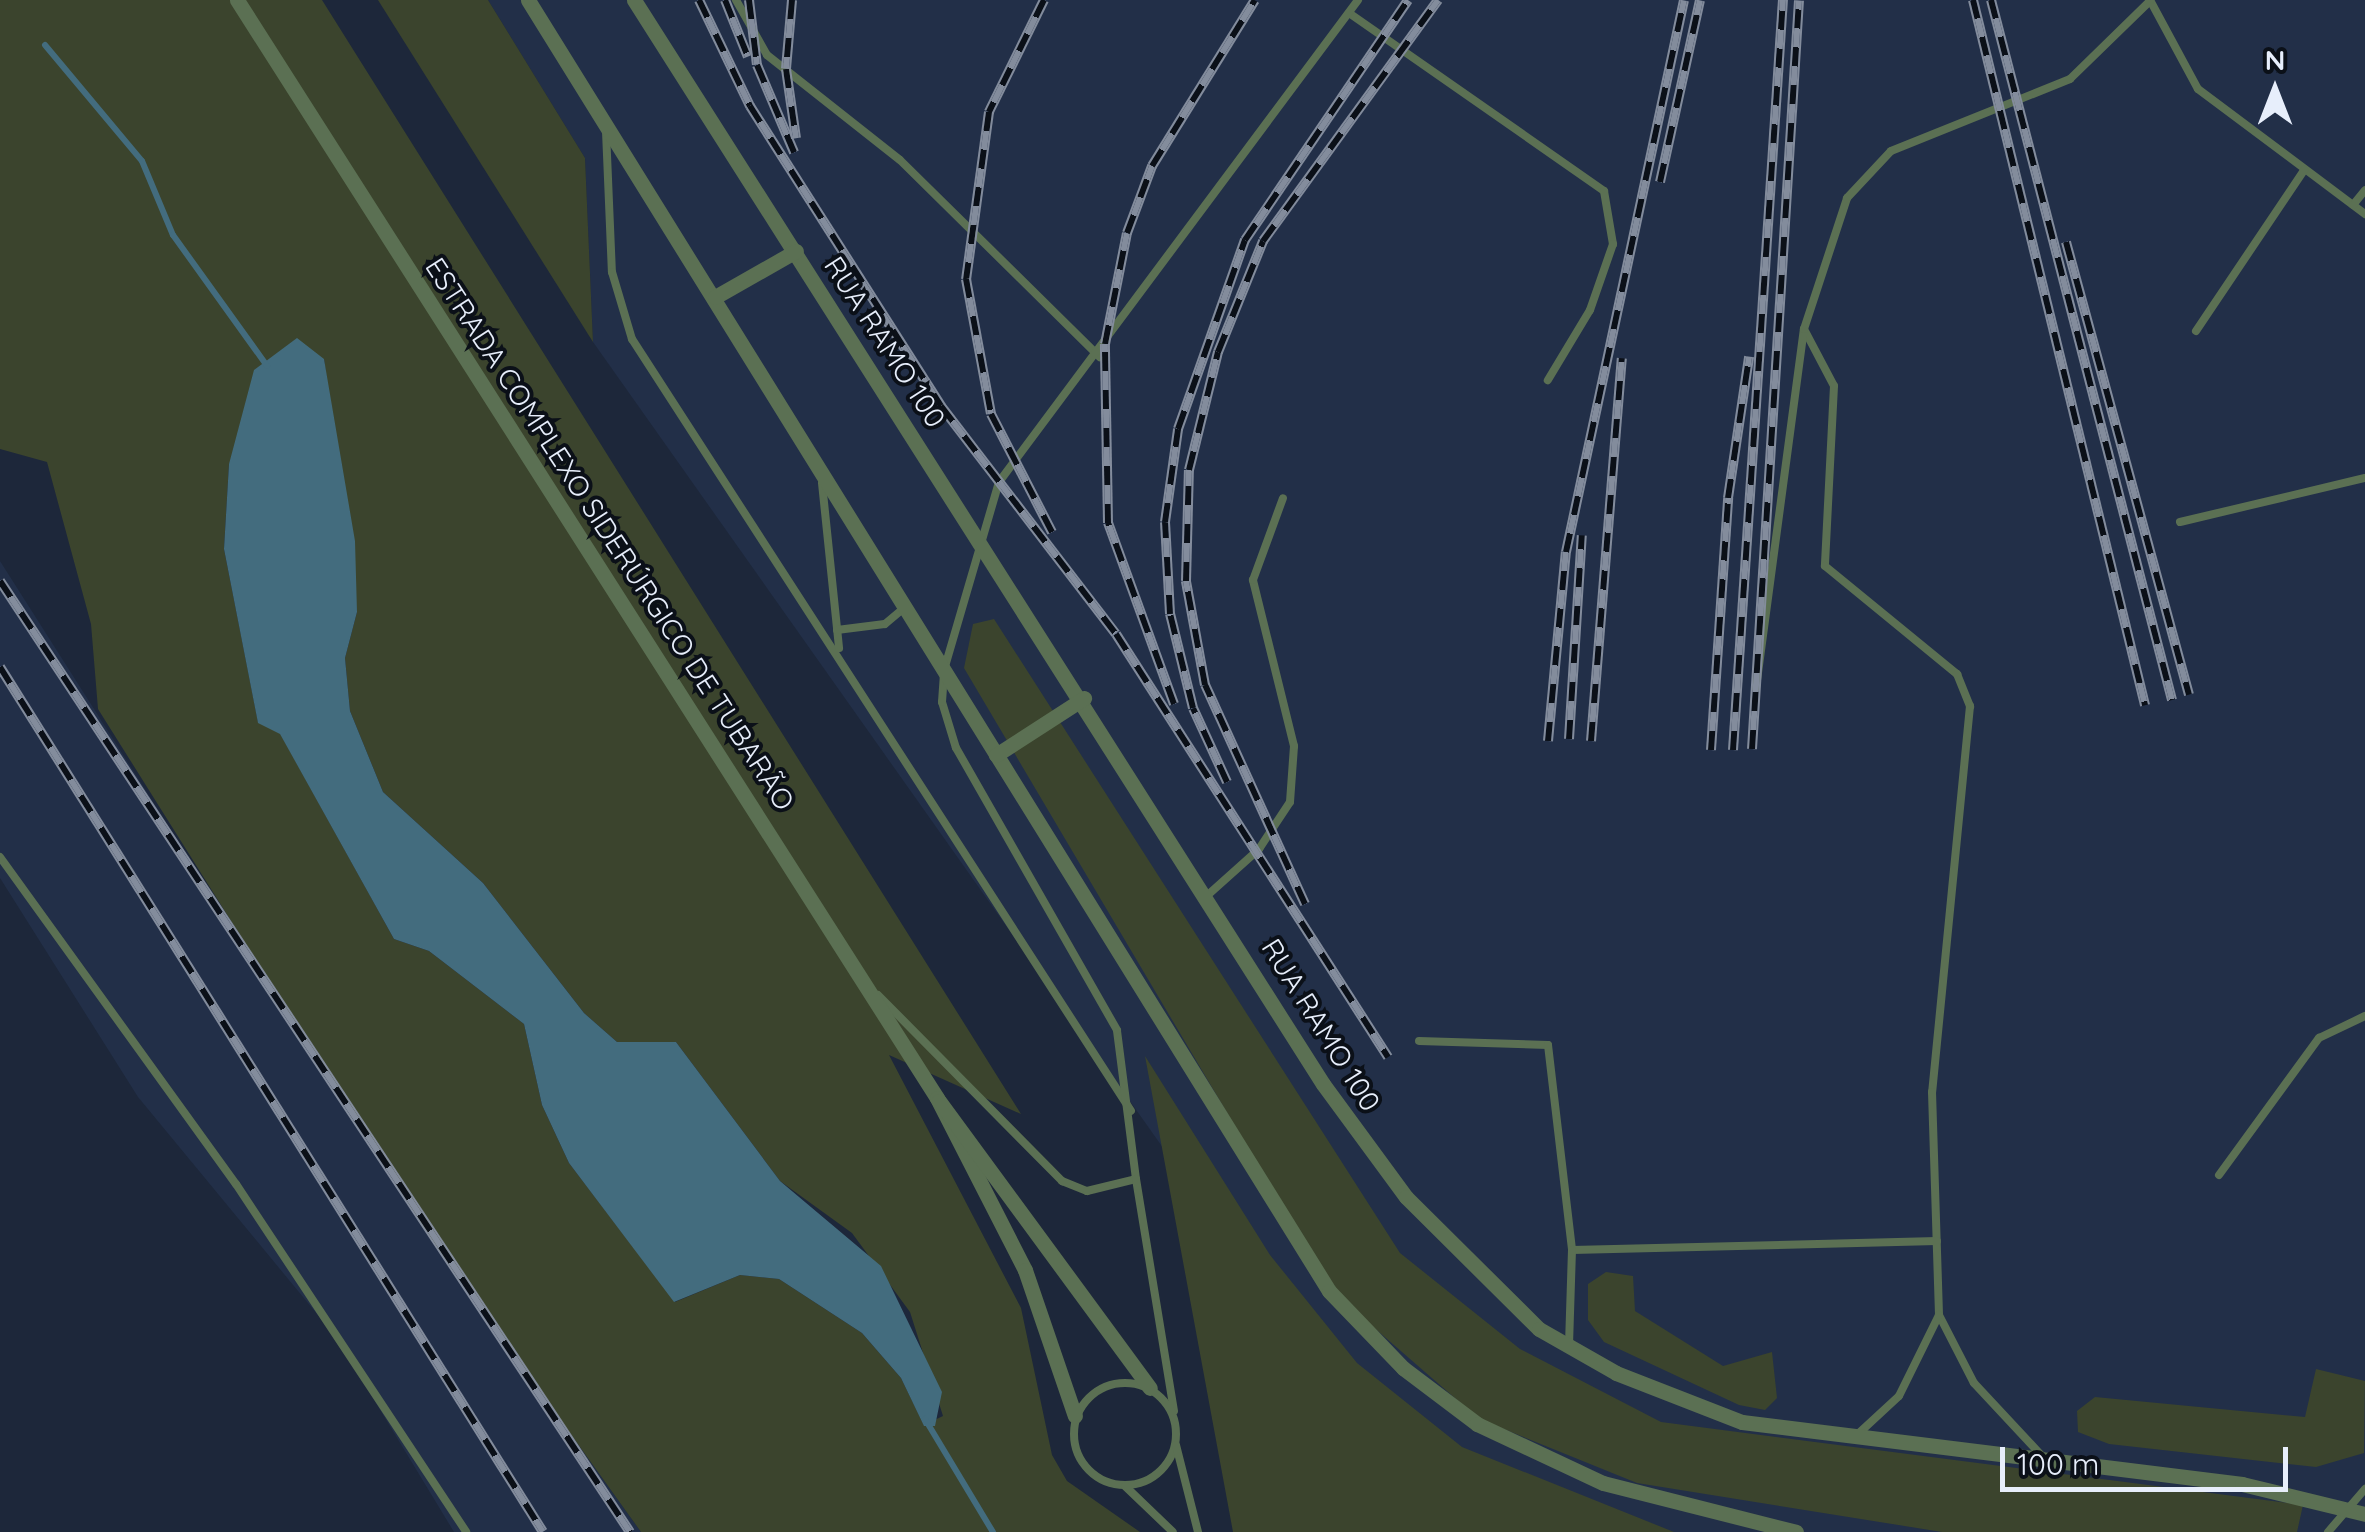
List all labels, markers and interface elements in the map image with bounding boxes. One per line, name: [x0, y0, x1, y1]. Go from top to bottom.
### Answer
north arrow: [2225, 40, 2325, 140]
text: N: [2265, 42, 2285, 77]
street label: RUA RAMO 100: [817, 250, 953, 434]
street label: ESTRADA COMPLEXO SIDERÚRGICO DE TUBARÃO: [418, 252, 802, 816]
street label: RUA RAMO 100: [1255, 933, 1387, 1117]
scale bar: [2005, 1427, 2292, 1489]
text: 100 m: [2017, 1445, 2099, 1483]

